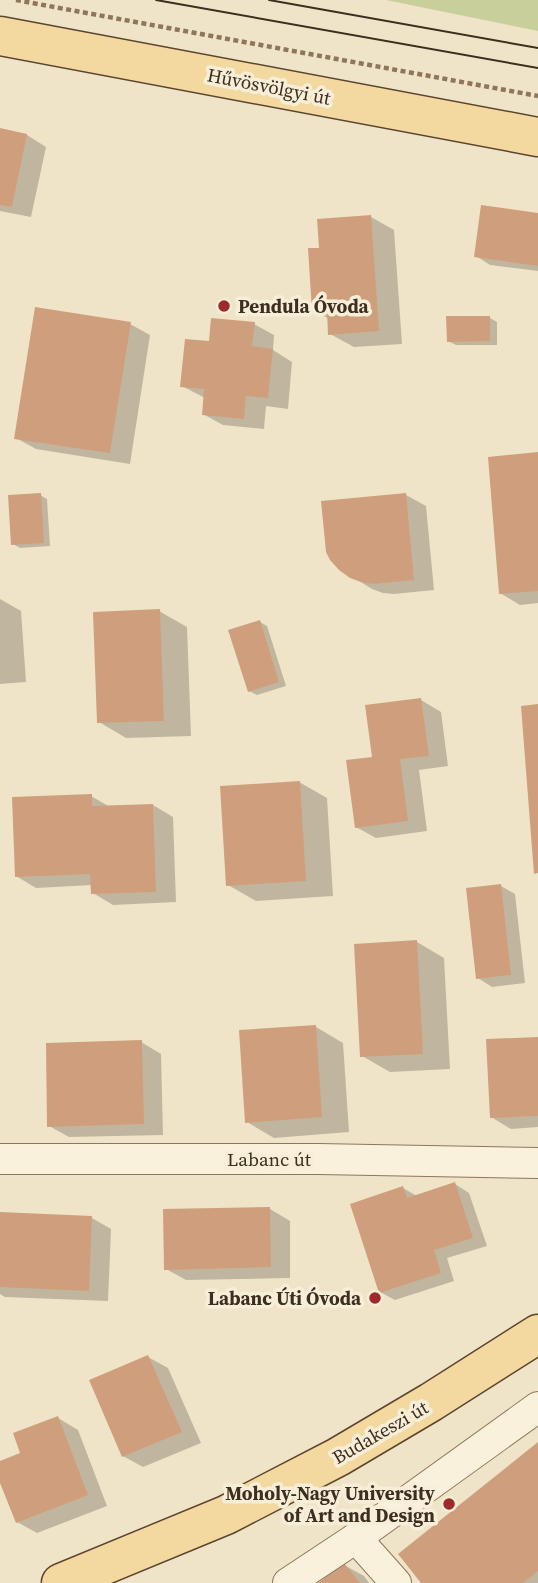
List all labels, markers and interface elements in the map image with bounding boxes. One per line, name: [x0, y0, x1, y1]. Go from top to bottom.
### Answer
street label: Hűvösvölgyi út: [205, 61, 334, 111]
place label: Pendula Óvoda: [238, 293, 370, 319]
marker: Pendula Óvoda: [216, 298, 232, 314]
street label: Labanc út: [227, 1146, 312, 1172]
place label: Labanc Úti Óvoda: [208, 1285, 362, 1311]
marker: Labanc Úti Óvoda: [367, 1290, 383, 1306]
street label: Budakeszi út: [327, 1394, 433, 1470]
place label: Moholy-Nagy University of Art and Design: [225, 1480, 436, 1528]
marker: Moholy-Nagy University of Art and Design: [441, 1496, 457, 1512]

